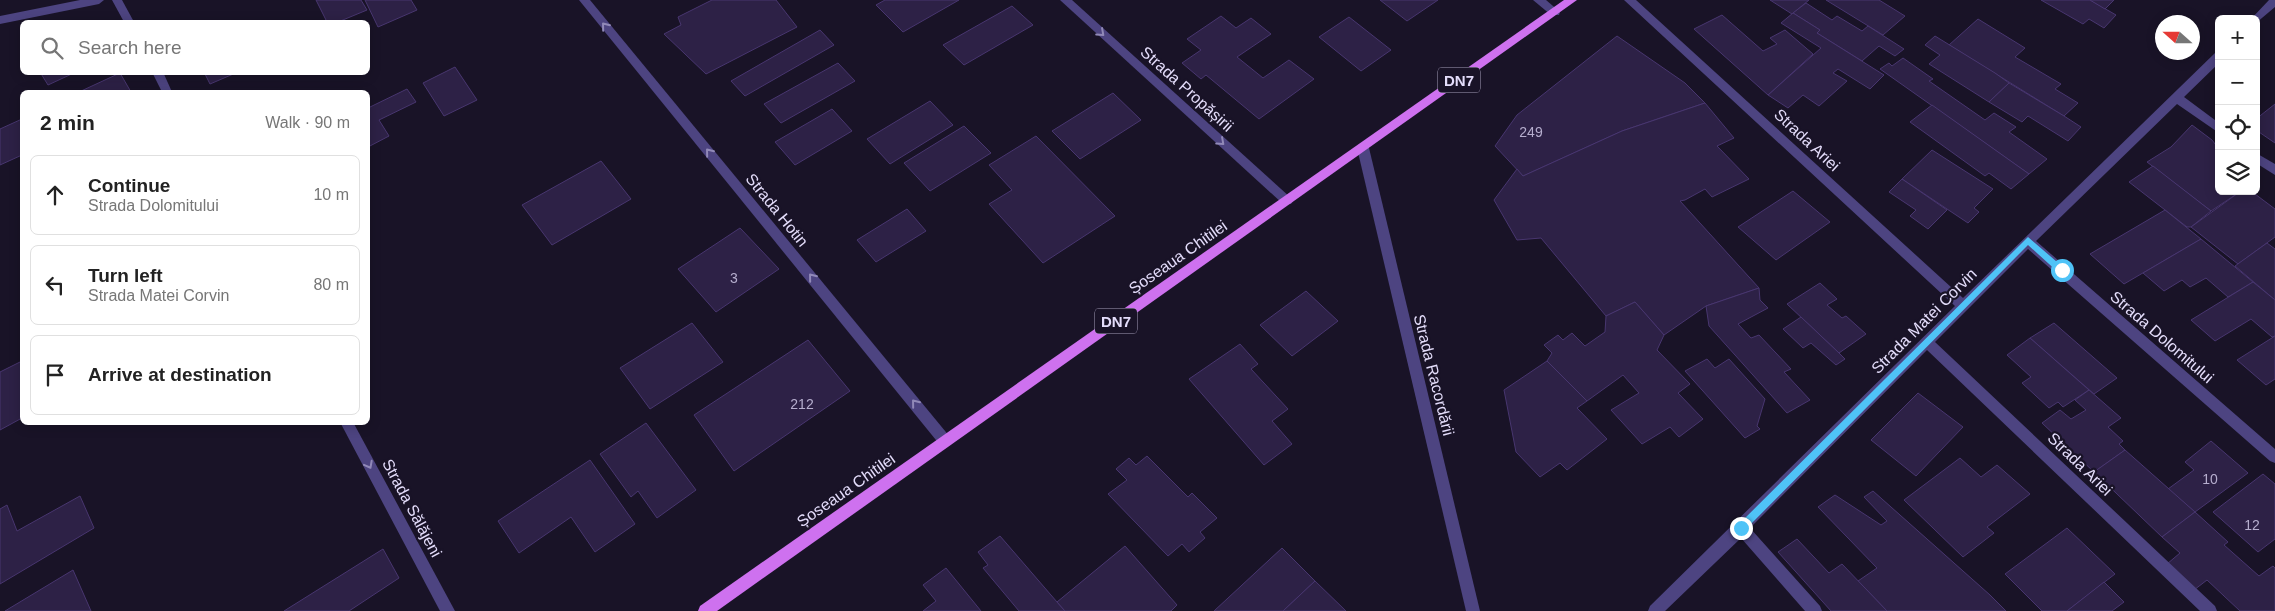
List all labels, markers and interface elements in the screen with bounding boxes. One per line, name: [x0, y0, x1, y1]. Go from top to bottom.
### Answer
north arrow: [2155, 15, 2200, 60]
map controls: [2215, 15, 2260, 195]
button: +: [2215, 15, 2260, 60]
search box: [20, 20, 370, 75]
one-way arrow: [602, 23, 611, 32]
one-way arrow: [1096, 27, 1105, 36]
icon: search: [38, 34, 66, 62]
text: Search here: [78, 37, 182, 58]
street label: Strada Propășirii: [1137, 43, 1237, 135]
button: −: [2215, 60, 2260, 105]
road number: DN7: [1438, 68, 1480, 92]
button: locate: [2215, 105, 2260, 150]
street label: Strada Ariei: [1771, 106, 1843, 174]
text: 2 min: [40, 111, 95, 134]
text: Walk · 90 m: [265, 114, 350, 131]
house number: 249: [1519, 124, 1543, 140]
one-way arrow: [1216, 136, 1225, 145]
one-way arrow: [706, 149, 714, 158]
button: layers: [2215, 150, 2260, 195]
street label: Strada Hotin: [742, 170, 812, 250]
text: Continue: [88, 175, 170, 196]
icon: ahead: [41, 181, 69, 209]
text: 10 m: [313, 186, 349, 203]
text: Strada Dolomitului: [88, 197, 219, 214]
street label: Șoseaua Chitilei: [1126, 217, 1230, 297]
route start: [2051, 259, 2074, 282]
text: Turn left: [88, 265, 163, 286]
street label: Strada Matei Corvin: [1868, 265, 1980, 377]
house number: 3: [730, 270, 738, 286]
icon: left: [41, 271, 69, 299]
one-way arrow: [808, 274, 817, 283]
text: 80 m: [313, 276, 349, 293]
text: Strada Matei Corvin: [88, 287, 229, 304]
street label: Strada Dolomitului: [2107, 288, 2217, 386]
road number: DN7: [1095, 308, 1137, 334]
street label: Strada Racordării: [1411, 313, 1457, 437]
icon: arrive: [41, 361, 69, 389]
text: Arrive at destination: [88, 364, 272, 385]
house number: 212: [790, 396, 814, 412]
one-way arrow: [912, 400, 920, 409]
street label: Strada Ariei: [2044, 429, 2116, 499]
street label: Șoseaua Chitilei: [794, 450, 898, 530]
street label: Strada Sălăjeni: [379, 456, 445, 560]
one-way arrow: [363, 460, 373, 469]
house number: 10: [2202, 471, 2218, 487]
route end: [1730, 517, 1753, 540]
house number: 12: [2244, 517, 2260, 533]

